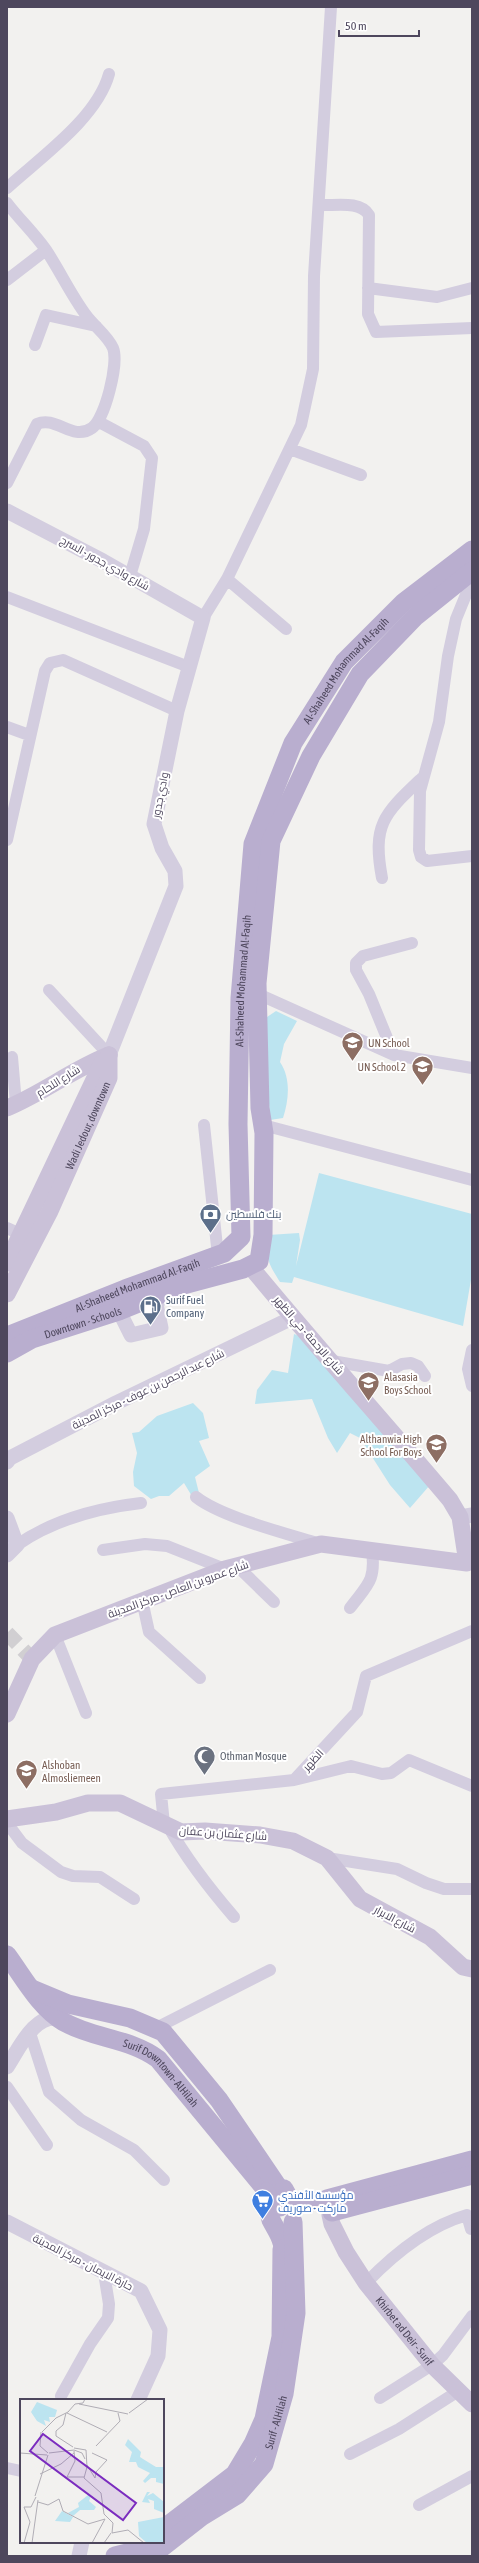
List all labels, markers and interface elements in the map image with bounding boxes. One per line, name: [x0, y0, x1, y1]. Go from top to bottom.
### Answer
scale bar: [339, 12, 419, 38]
text: 50 m: [345, 19, 367, 33]
street label: شارع وادي جدور - السرج: [57, 534, 152, 595]
street label: Al-Shaheed Mohammad Al-Faqih: [301, 615, 391, 726]
street label: وادي جدور: [149, 771, 173, 821]
street label: Al-Shaheed Mohammad Al-Faqih: [233, 914, 253, 1047]
school or university icon: UN School: [339, 1030, 365, 1063]
place label: UN School: [368, 1037, 410, 1049]
school or university icon: UN School 2: [409, 1054, 435, 1087]
place label: UN School 2: [358, 1061, 406, 1073]
street label: شارع اللحام: [34, 1063, 83, 1101]
street label: Wadi Jedour, downtown: [63, 1080, 113, 1171]
bank icon: بنك فلسطين: [197, 1201, 223, 1234]
place label: بنك فلسطين: [226, 1208, 281, 1221]
street label: Al-Shaheed Mohammad Al-Faqih: [73, 1256, 201, 1314]
fuel station icon: Surif Fuel Company: [137, 1293, 163, 1326]
street label: شارع الرحمة - حي الظهر: [269, 1293, 346, 1379]
place label: Surif Fuel Company: [166, 1294, 205, 1319]
street label: Downtown - Schools: [43, 1305, 123, 1341]
street label: شارع عبد الرحمن بن عوف - مركز المدينة: [70, 1347, 227, 1433]
school or university icon: Alasasia Boys School: [355, 1370, 381, 1403]
place label: Alasasia Boys School: [384, 1371, 432, 1396]
school or university icon: Althanwia High School For Boys: [424, 1432, 450, 1465]
place label: Althanwia High School For Boys: [360, 1433, 422, 1458]
street label: شارع عمرو بن العاص - مركز المدينة: [106, 1558, 251, 1622]
mosque icon: Othman Mosque: [191, 1743, 217, 1776]
street label: الظهر: [299, 1747, 327, 1775]
place label: Othman Mosque: [220, 1750, 287, 1762]
school or university icon: Alshoban Almosliemeen: [13, 1758, 39, 1791]
place label: Alshoban Almosliemeen: [42, 1759, 101, 1784]
street label: شارع عثمان بن عفان: [178, 1824, 267, 1844]
street label: شارع الابرار: [371, 1903, 418, 1937]
street label: Surif Downtown- AlHilah: [122, 2037, 201, 2109]
supermarket icon: مؤسسة الأفندي ماركت - صوريف: [250, 2188, 276, 2221]
place label: مؤسسة الأفندي ماركت - صوريف: [278, 2189, 354, 2215]
street label: حارة الايمان - مركز المدينة: [30, 2232, 135, 2293]
street label: Khirbet ad Deir - Surif: [373, 2294, 436, 2368]
street label: Surif - AlHilah: [263, 2394, 289, 2451]
inset map: [20, 2399, 164, 2543]

